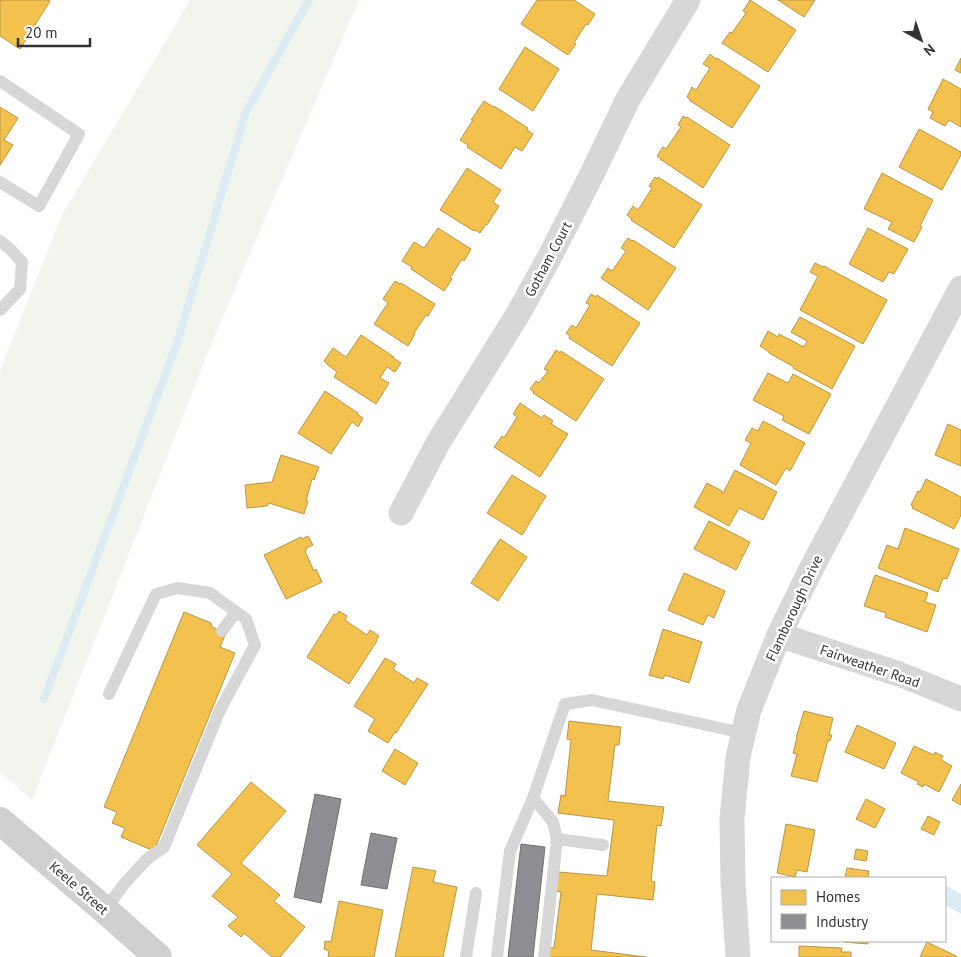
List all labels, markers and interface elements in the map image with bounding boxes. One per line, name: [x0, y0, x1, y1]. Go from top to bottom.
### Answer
scale bar: [18, 15, 90, 47]
north arrow: [896, 15, 946, 65]
text: 20 m: [25, 23, 58, 42]
text: N: [920, 40, 939, 60]
street label: Gotham Court: [521, 218, 576, 300]
street label: Flamborough Drive: [762, 552, 826, 664]
street label: Fairweather Road: [818, 640, 922, 692]
street label: Keele Street: [46, 857, 113, 919]
legend: [771, 877, 946, 942]
text: Homes: [816, 887, 860, 906]
text: Industry: [816, 912, 868, 931]

